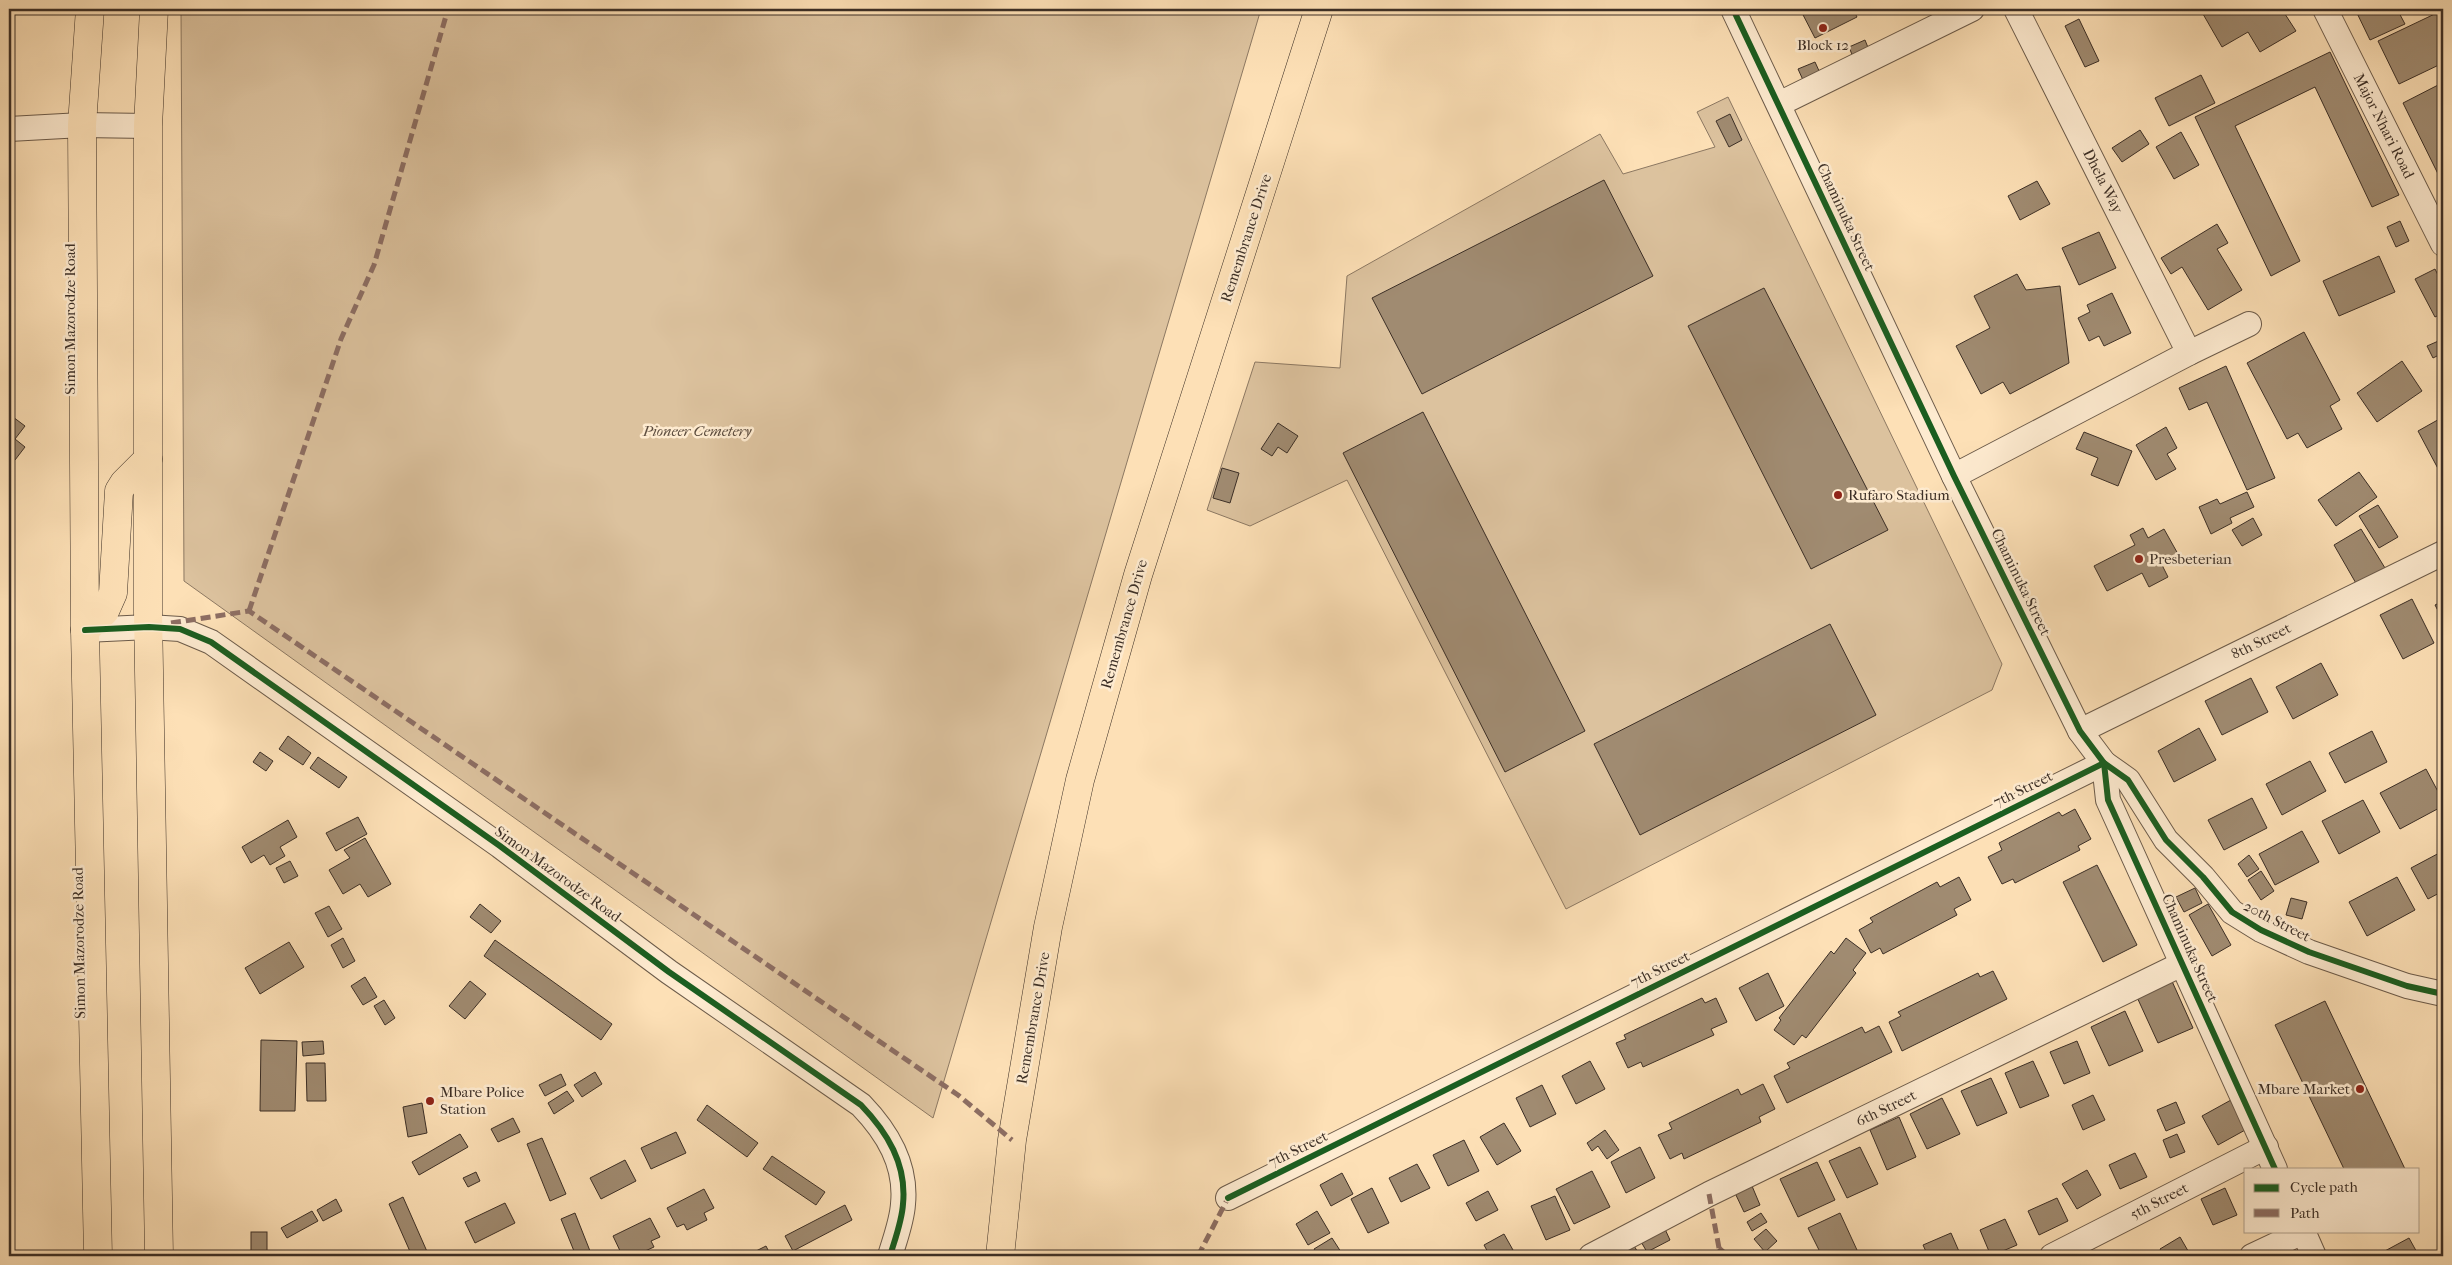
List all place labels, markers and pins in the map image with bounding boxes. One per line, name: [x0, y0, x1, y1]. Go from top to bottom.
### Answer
marker: Block 12: [1817, 22, 1829, 34]
place label: Block 12: [1797, 36, 1849, 54]
place label: Rufaro Stadium: [1848, 486, 1950, 504]
marker: Rufaro Stadium: [1832, 489, 1844, 501]
place label: Presbeterian: [2149, 550, 2232, 568]
marker: Presbeterian: [2133, 553, 2145, 565]
place label: Mbare Market: [2257, 1080, 2351, 1098]
place label: Mbare Police Station: [440, 1083, 525, 1118]
marker: Mbare Market: [2354, 1083, 2366, 1095]
marker: Mbare Police Station: [424, 1095, 436, 1107]

